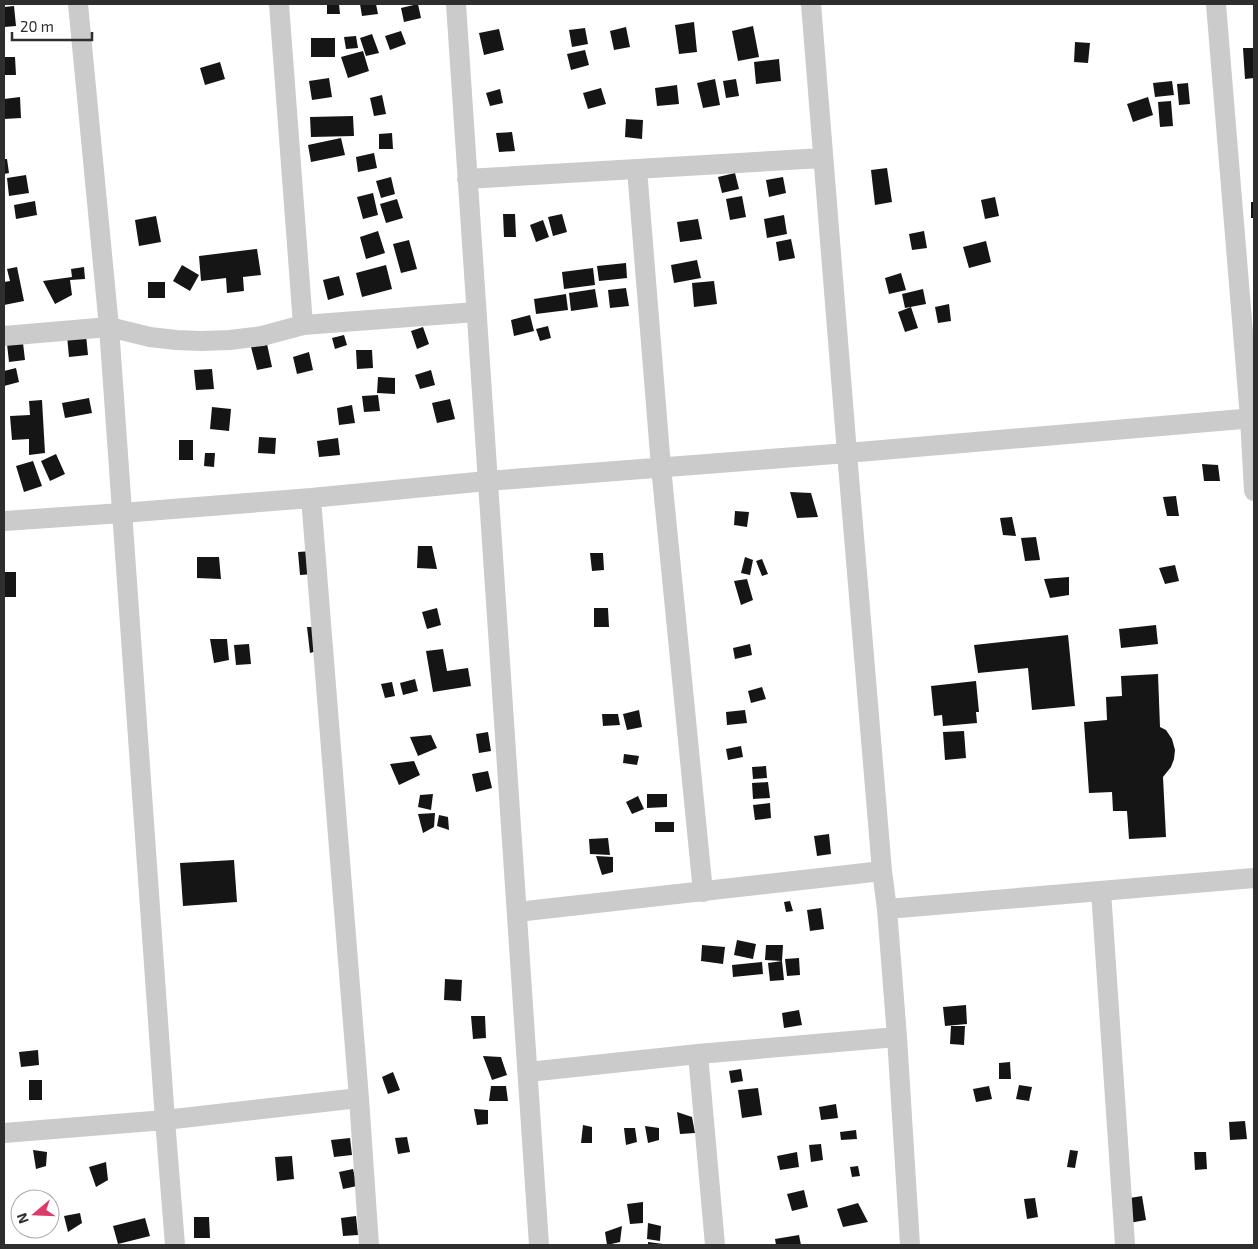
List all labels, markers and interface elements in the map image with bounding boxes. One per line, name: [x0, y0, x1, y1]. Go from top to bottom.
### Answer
scale bar: [12, 10, 92, 42]
text: 20 m: [20, 17, 54, 35]
north arrow: [10, 1189, 60, 1239]
text: N: [13, 1211, 32, 1226]

